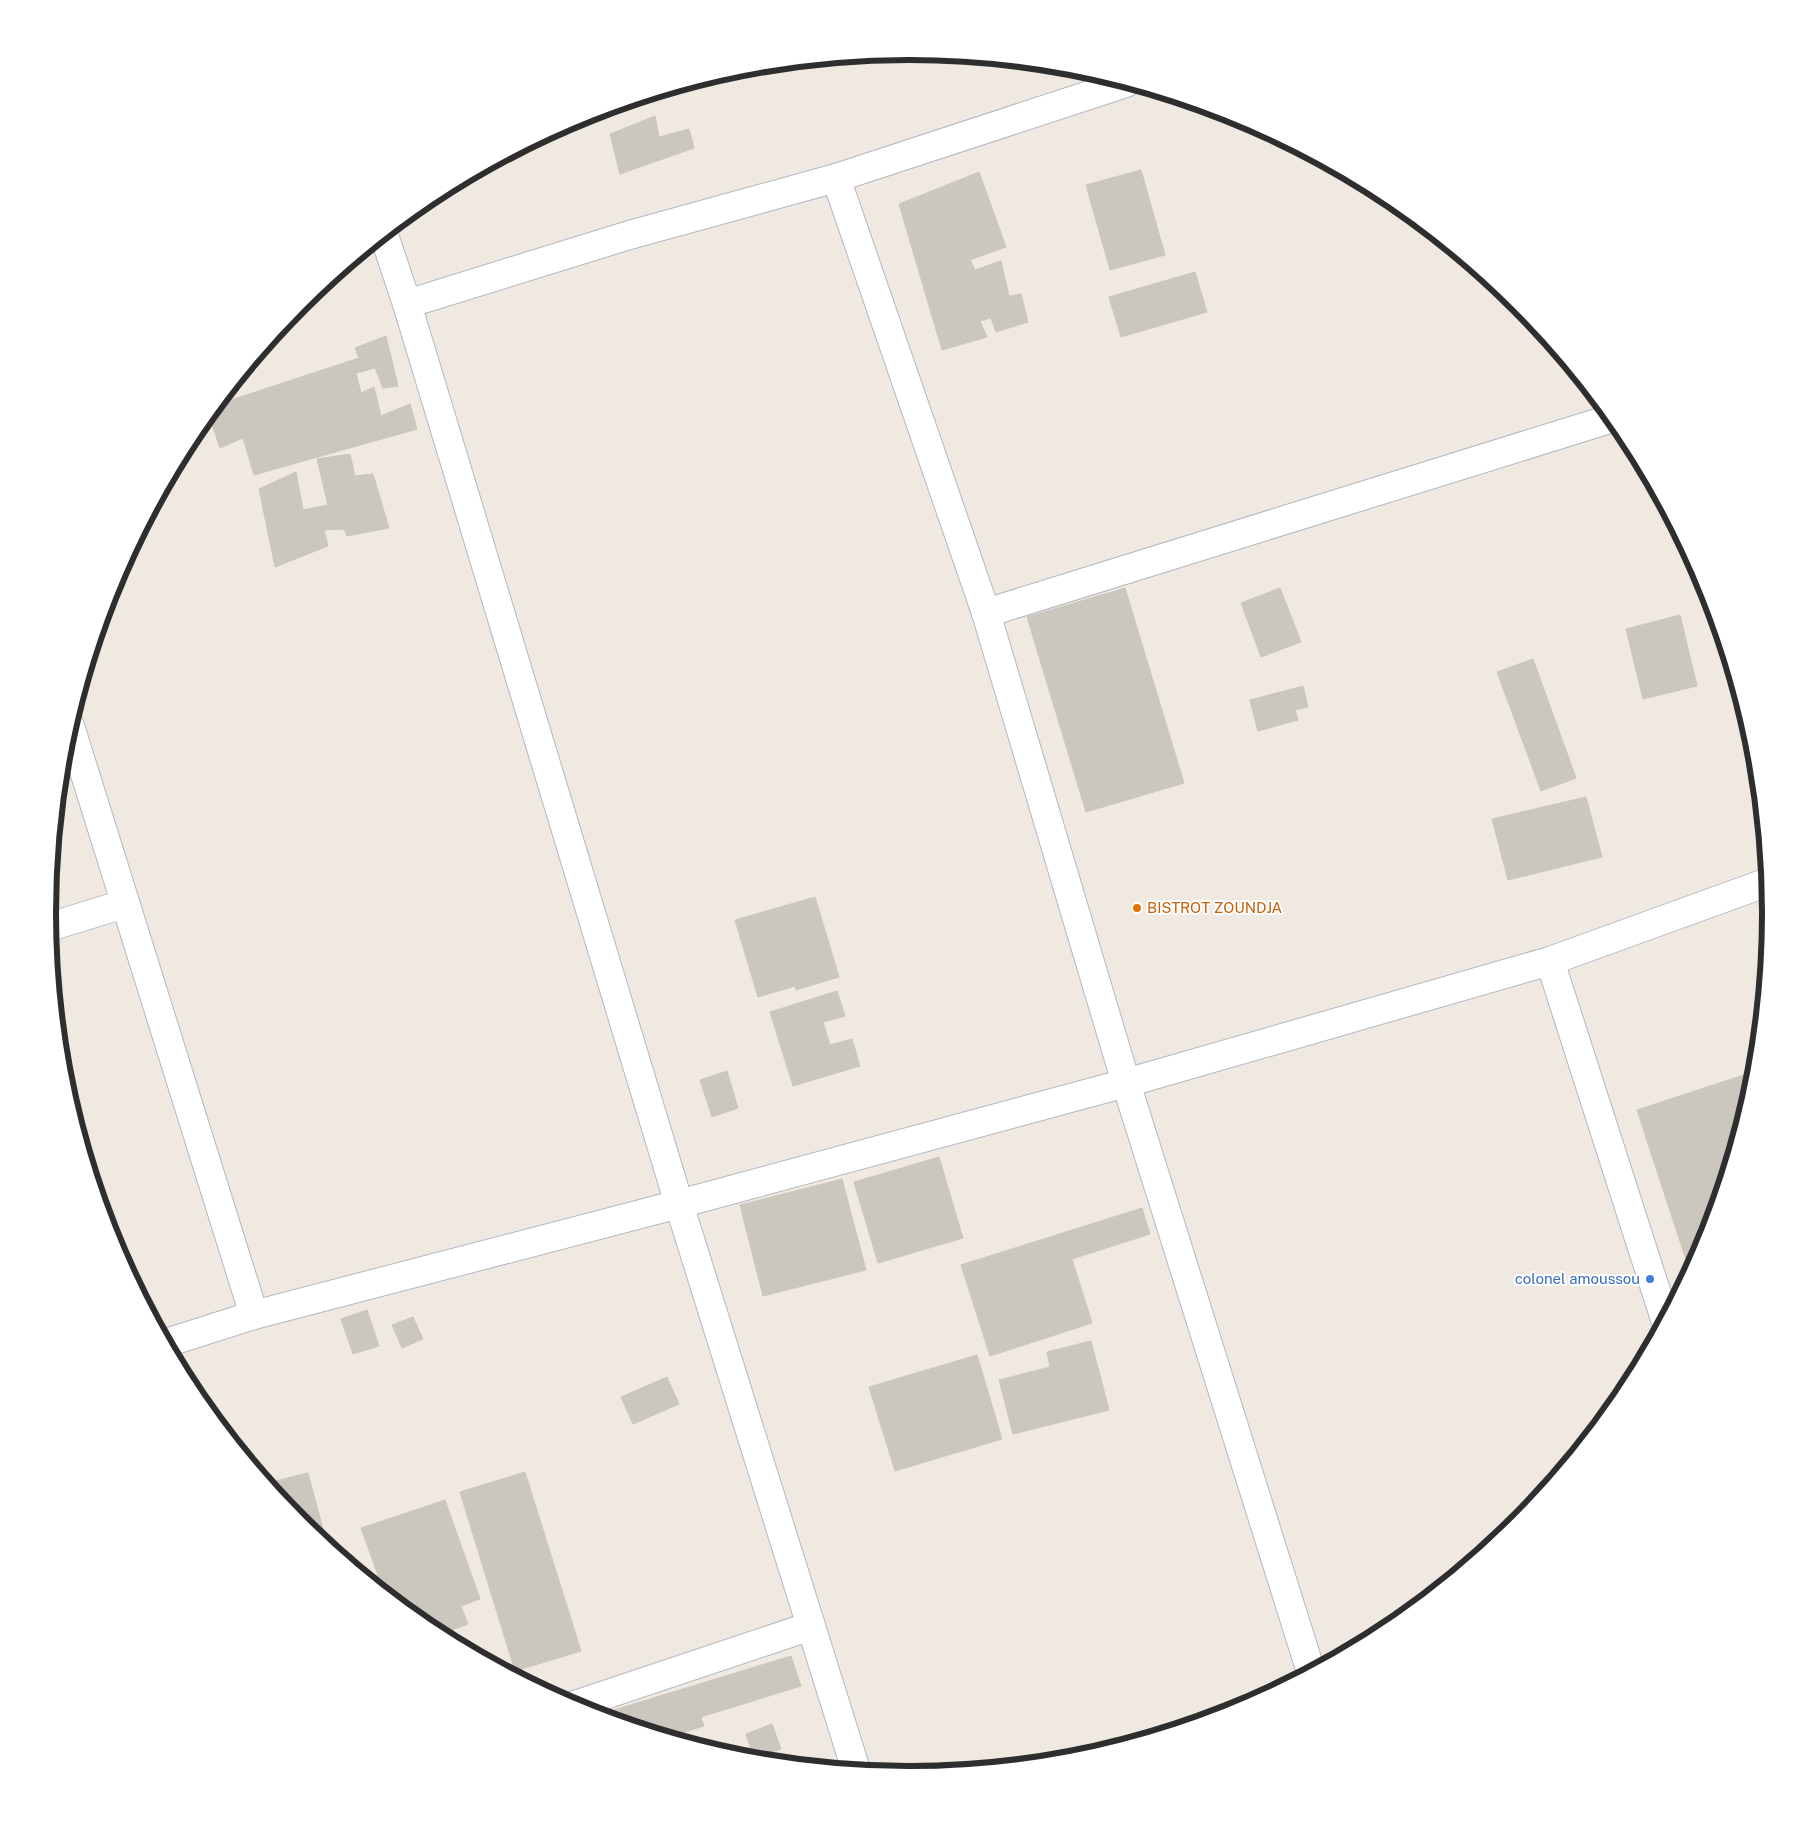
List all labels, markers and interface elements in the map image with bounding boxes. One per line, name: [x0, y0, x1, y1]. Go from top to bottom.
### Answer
place label: BISTROT ZOUNDJA: [1147, 899, 1282, 916]
marker: BISTROT ZOUNDJA: [1131, 902, 1143, 914]
place label: colonel amoussou: [1515, 1270, 1640, 1287]
marker: colonel amoussou: [1644, 1273, 1656, 1285]

